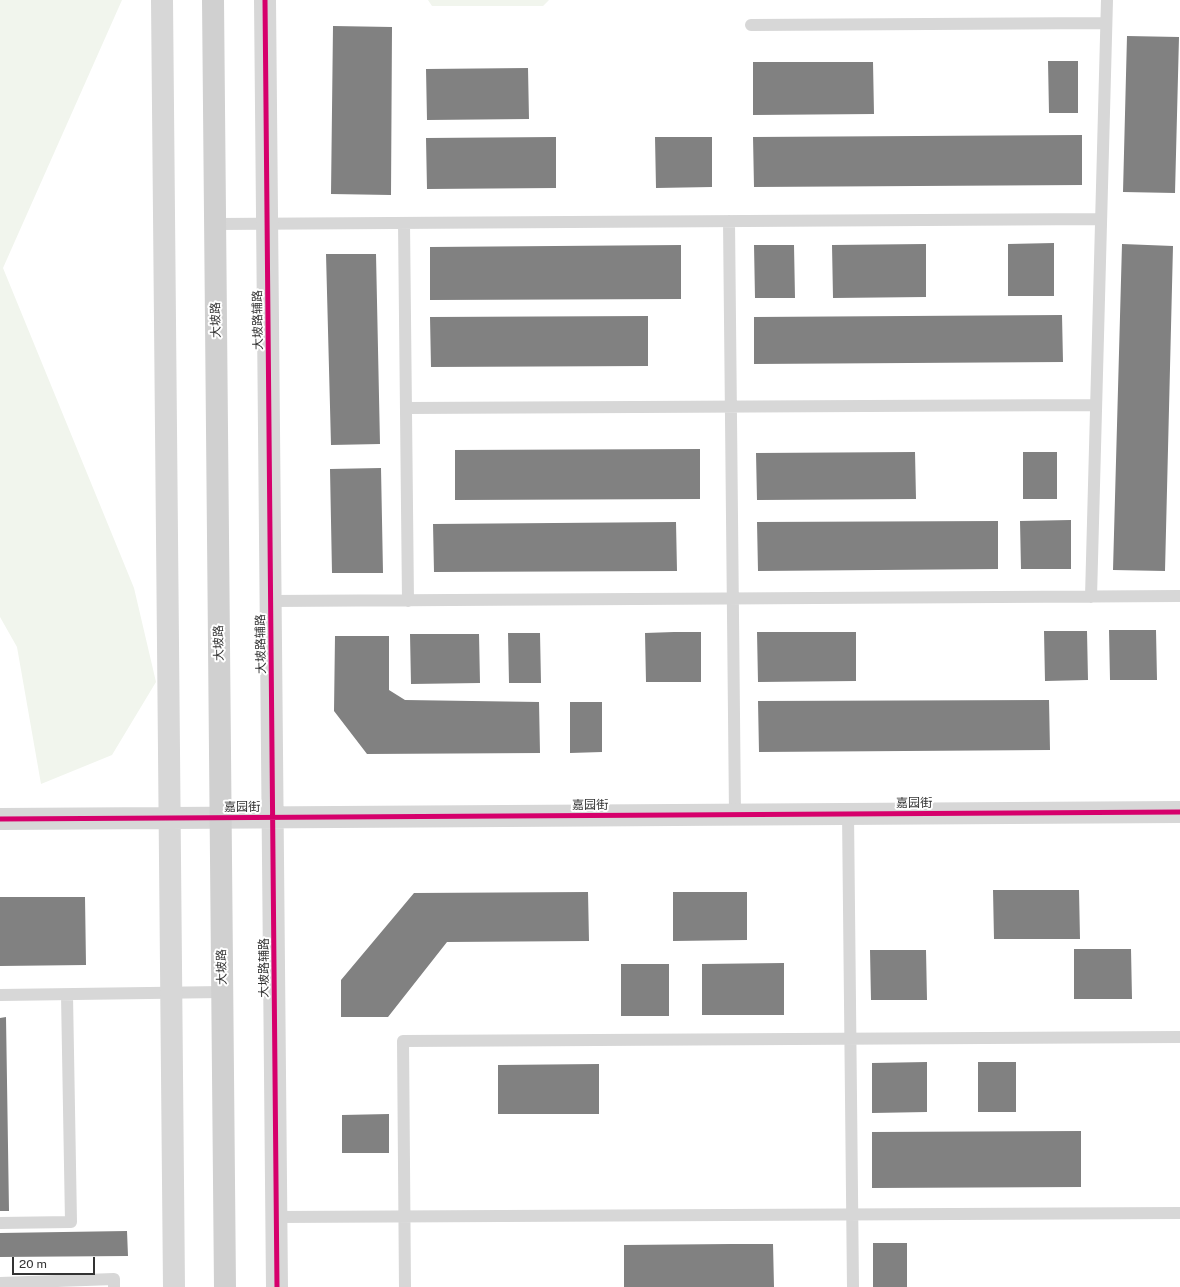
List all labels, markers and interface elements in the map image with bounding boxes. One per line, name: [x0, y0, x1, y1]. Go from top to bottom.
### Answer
street label: 大坡路辅路: [250, 290, 266, 350]
street label: 大坡路: [208, 302, 224, 338]
street label: 大坡路辅路: [253, 614, 269, 674]
street label: 大坡路: [211, 625, 227, 661]
street label: 嘉园街: [896, 796, 932, 810]
street label: 嘉园街: [572, 798, 608, 812]
street label: 嘉园街: [224, 800, 260, 814]
street label: 大坡路辅路: [257, 938, 271, 998]
street label: 大坡路: [214, 949, 230, 985]
scale bar: [14, 1249, 97, 1275]
text: 20 m: [19, 1257, 47, 1271]

